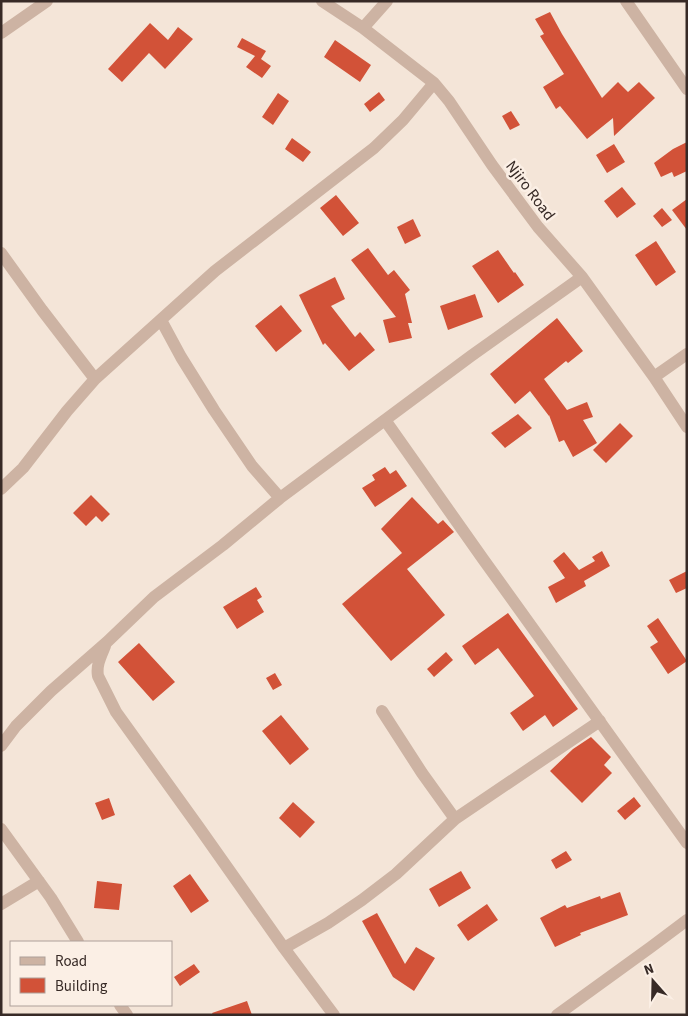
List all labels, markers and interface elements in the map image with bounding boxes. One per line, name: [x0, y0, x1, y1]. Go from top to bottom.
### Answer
street label: Njiro Road: [500, 156, 560, 225]
legend: [10, 941, 172, 1006]
text: Road: [55, 951, 87, 972]
north arrow: [628, 956, 678, 1006]
text: N: [641, 959, 657, 981]
text: Building: [55, 976, 108, 997]

